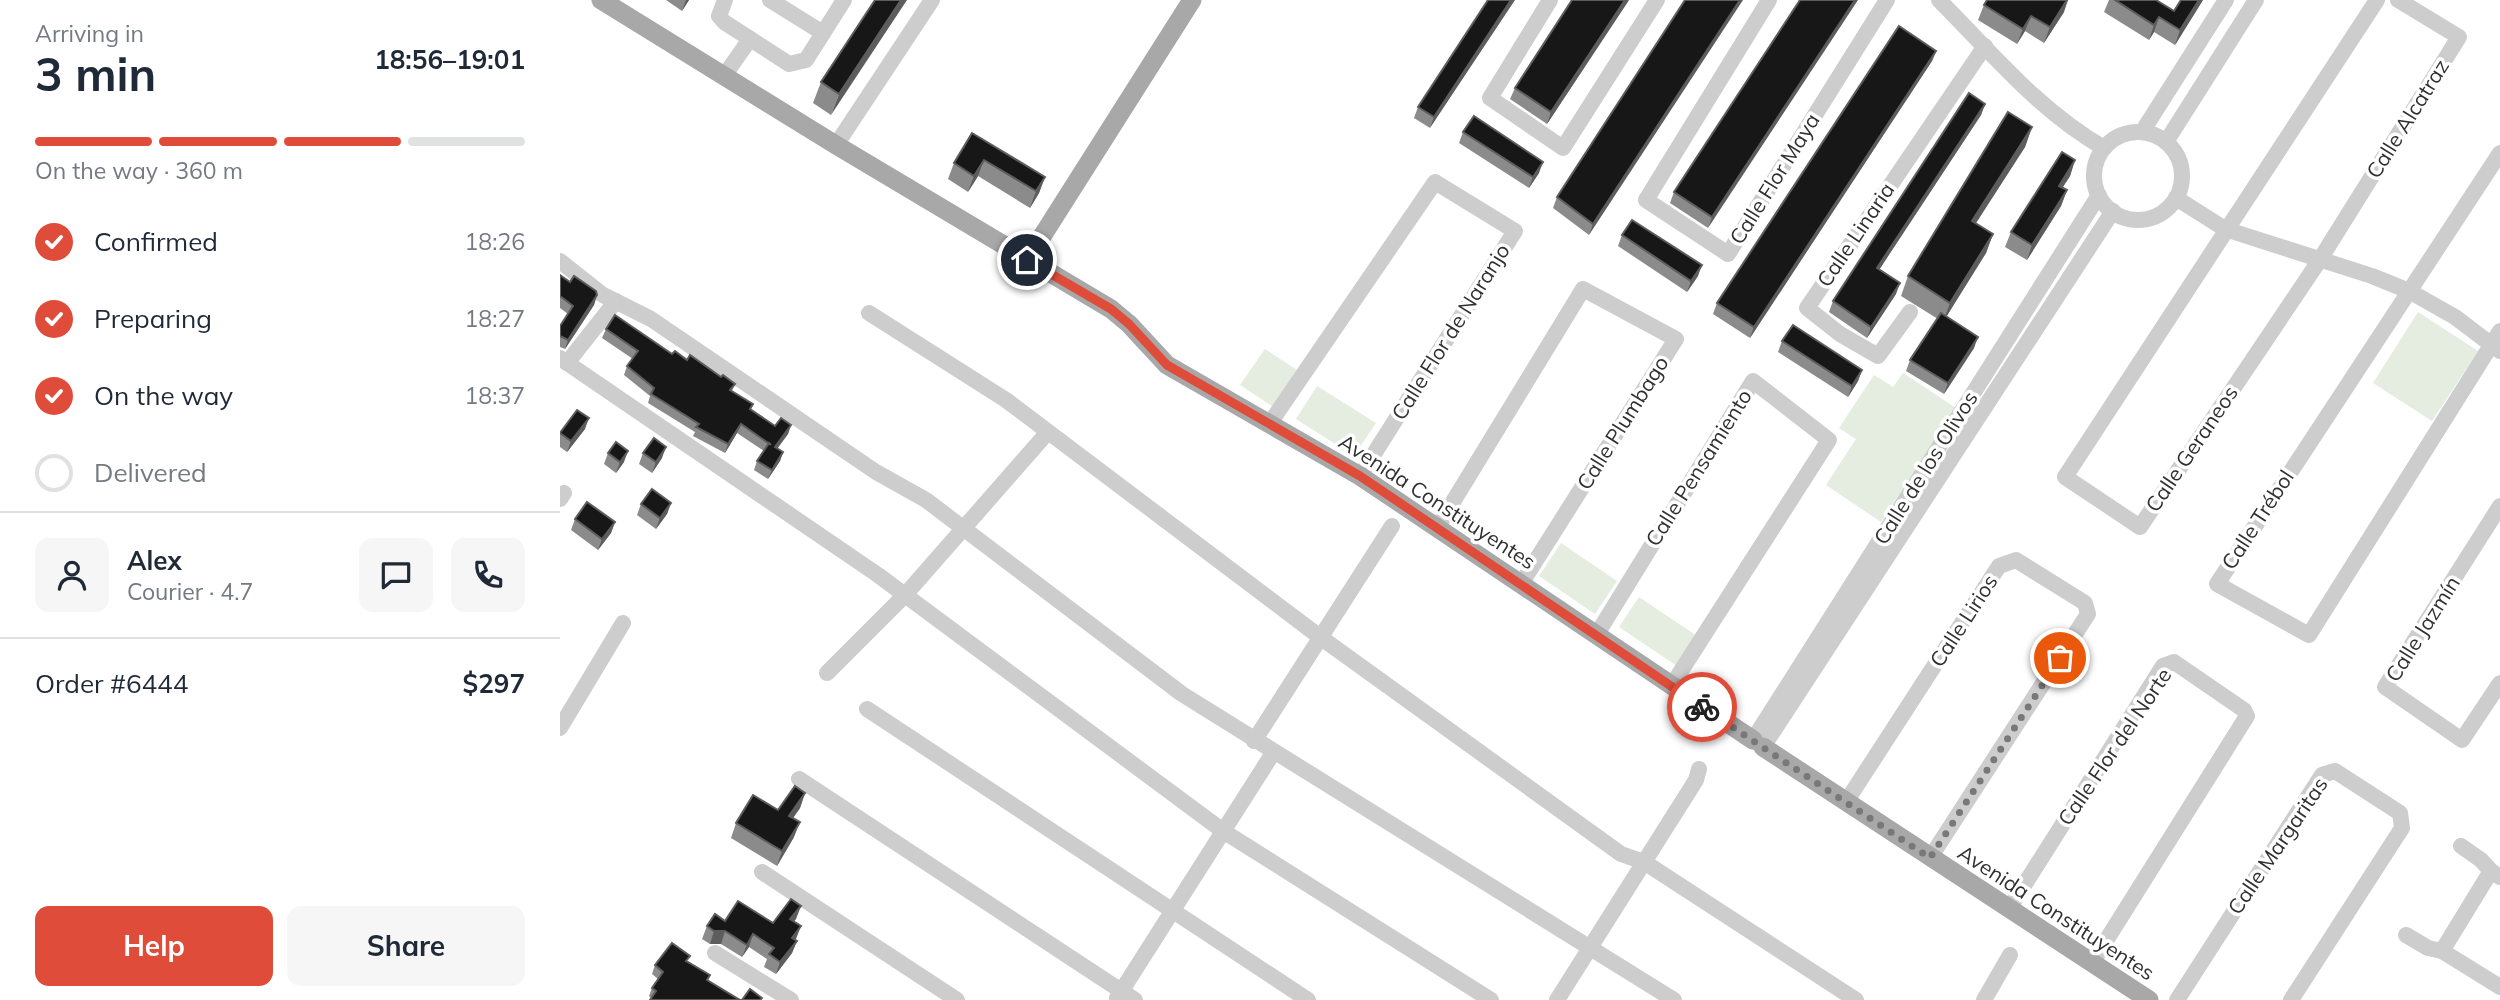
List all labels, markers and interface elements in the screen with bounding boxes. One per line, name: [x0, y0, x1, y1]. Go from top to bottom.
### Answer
text: Arriving in: [35, 19, 144, 48]
text: 18:56–19:01: [374, 43, 525, 76]
text: 3 min: [35, 45, 156, 103]
street label: Calle Alcatraz: [2360, 54, 2454, 183]
street label: Calle Flor Maya: [1724, 108, 1825, 249]
text: On the way · 360 m: [35, 156, 243, 185]
street label: Calle Linaria: [1811, 177, 1900, 291]
icon: check: [35, 223, 73, 261]
text: Confirmed: [94, 225, 218, 258]
text: 18:26: [465, 227, 525, 256]
pin: [997, 230, 1057, 290]
street label: Calle Flor de Naranjo: [1385, 239, 1515, 424]
icon: home: [1008, 241, 1046, 279]
icon: check: [35, 300, 73, 338]
text: Preparing: [94, 302, 212, 335]
text: 18:27: [465, 304, 525, 333]
street label: Calle Plumbago: [1571, 351, 1674, 494]
icon: check: [35, 377, 73, 415]
text: On the way: [94, 379, 233, 412]
street label: Calle Geraneos: [2139, 380, 2243, 516]
text: 18:37: [465, 381, 525, 410]
street label: Calle Pensamiento: [1639, 384, 1757, 551]
street label: Calle de los Olivos: [1868, 386, 1983, 549]
street label: Avenida Constituyentes: [1334, 428, 1541, 574]
text: Delivered: [94, 456, 207, 489]
street label: Calle Trébol: [2215, 465, 2299, 574]
button: person: [35, 538, 109, 612]
button: chat: [359, 538, 433, 612]
button: phone: [451, 538, 525, 612]
text: Alex: [127, 544, 182, 577]
street label: Calle Lirios: [1924, 569, 2003, 672]
street label: Calle Jazmín: [2379, 571, 2465, 686]
text: Courier · 4.7: [127, 577, 253, 606]
pin: [2030, 628, 2090, 688]
icon: bag: [2041, 639, 2079, 677]
street label: Calle Flor del Norte: [2052, 663, 2177, 830]
text: Order #6444: [35, 667, 188, 700]
text: $297: [463, 667, 525, 700]
courier: [1667, 672, 1737, 742]
icon: bike: [1683, 688, 1721, 726]
street label: Calle Margaritas: [2222, 772, 2333, 919]
street label: Avenida Constituyentes: [1953, 839, 2160, 985]
button: Help: [35, 906, 273, 986]
button: Share: [287, 906, 525, 986]

